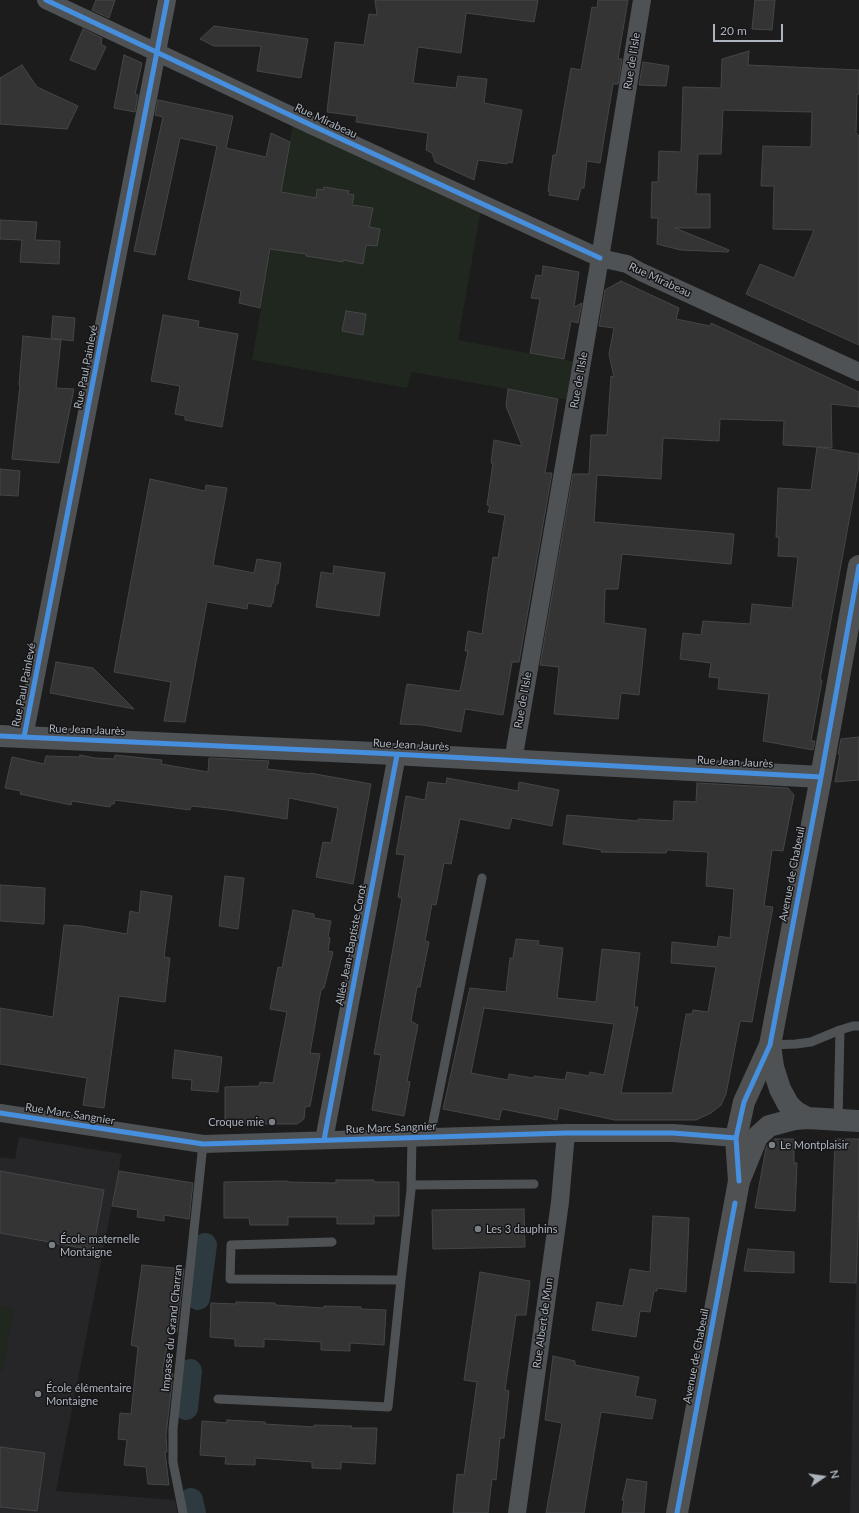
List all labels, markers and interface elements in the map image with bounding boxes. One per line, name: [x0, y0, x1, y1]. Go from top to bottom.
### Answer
scale bar: [715, 16, 785, 42]
text: 20 m: [720, 23, 747, 38]
street label: Rue de l'Isle: [621, 32, 643, 90]
street label: Rue Mirabeau: [293, 101, 359, 141]
street label: Rue Mirabeau: [627, 260, 693, 300]
street label: Rue Paul Painlevé: [71, 324, 101, 410]
street label: Rue de l'Isle: [568, 351, 590, 409]
street label: Rue Paul Painlevé: [9, 642, 39, 728]
street label: Rue de l'Isle: [512, 671, 534, 729]
street label: Rue Jean Jaurès: [49, 722, 125, 738]
street label: Rue Jean Jaurès: [372, 736, 450, 754]
street label: Rue Jean Jaurès: [696, 753, 774, 771]
street label: Avenue de Chabeuil: [776, 825, 808, 923]
street label: Allée Jean-Baptiste Corot: [333, 883, 369, 1007]
street label: Rue Marc Sangnier: [24, 1100, 116, 1128]
place label: Croque mie: [208, 1115, 264, 1129]
marker: Croque mie: [267, 1117, 277, 1127]
street label: Rue Marc Sangnier: [346, 1120, 436, 1136]
place label: Le Montplaisir: [780, 1138, 848, 1152]
marker: Le Montplaisir: [767, 1140, 777, 1150]
place label: Les 3 dauphins: [486, 1222, 557, 1236]
marker: Les 3 dauphins: [473, 1224, 483, 1234]
place label: École maternelle Montaigne: [60, 1232, 140, 1258]
marker: École maternelle Montaigne: [47, 1240, 57, 1250]
street label: Impasse du Grand Charran: [159, 1264, 185, 1392]
street label: Rue Albert de Mun: [530, 1277, 556, 1369]
street label: Avenue de Chabeuil: [680, 1307, 712, 1405]
place label: École élémentaire Montaigne: [46, 1381, 131, 1407]
marker: École élémentaire Montaigne: [33, 1389, 43, 1399]
north arrow: [803, 1457, 843, 1497]
text: N: [828, 1469, 842, 1480]

